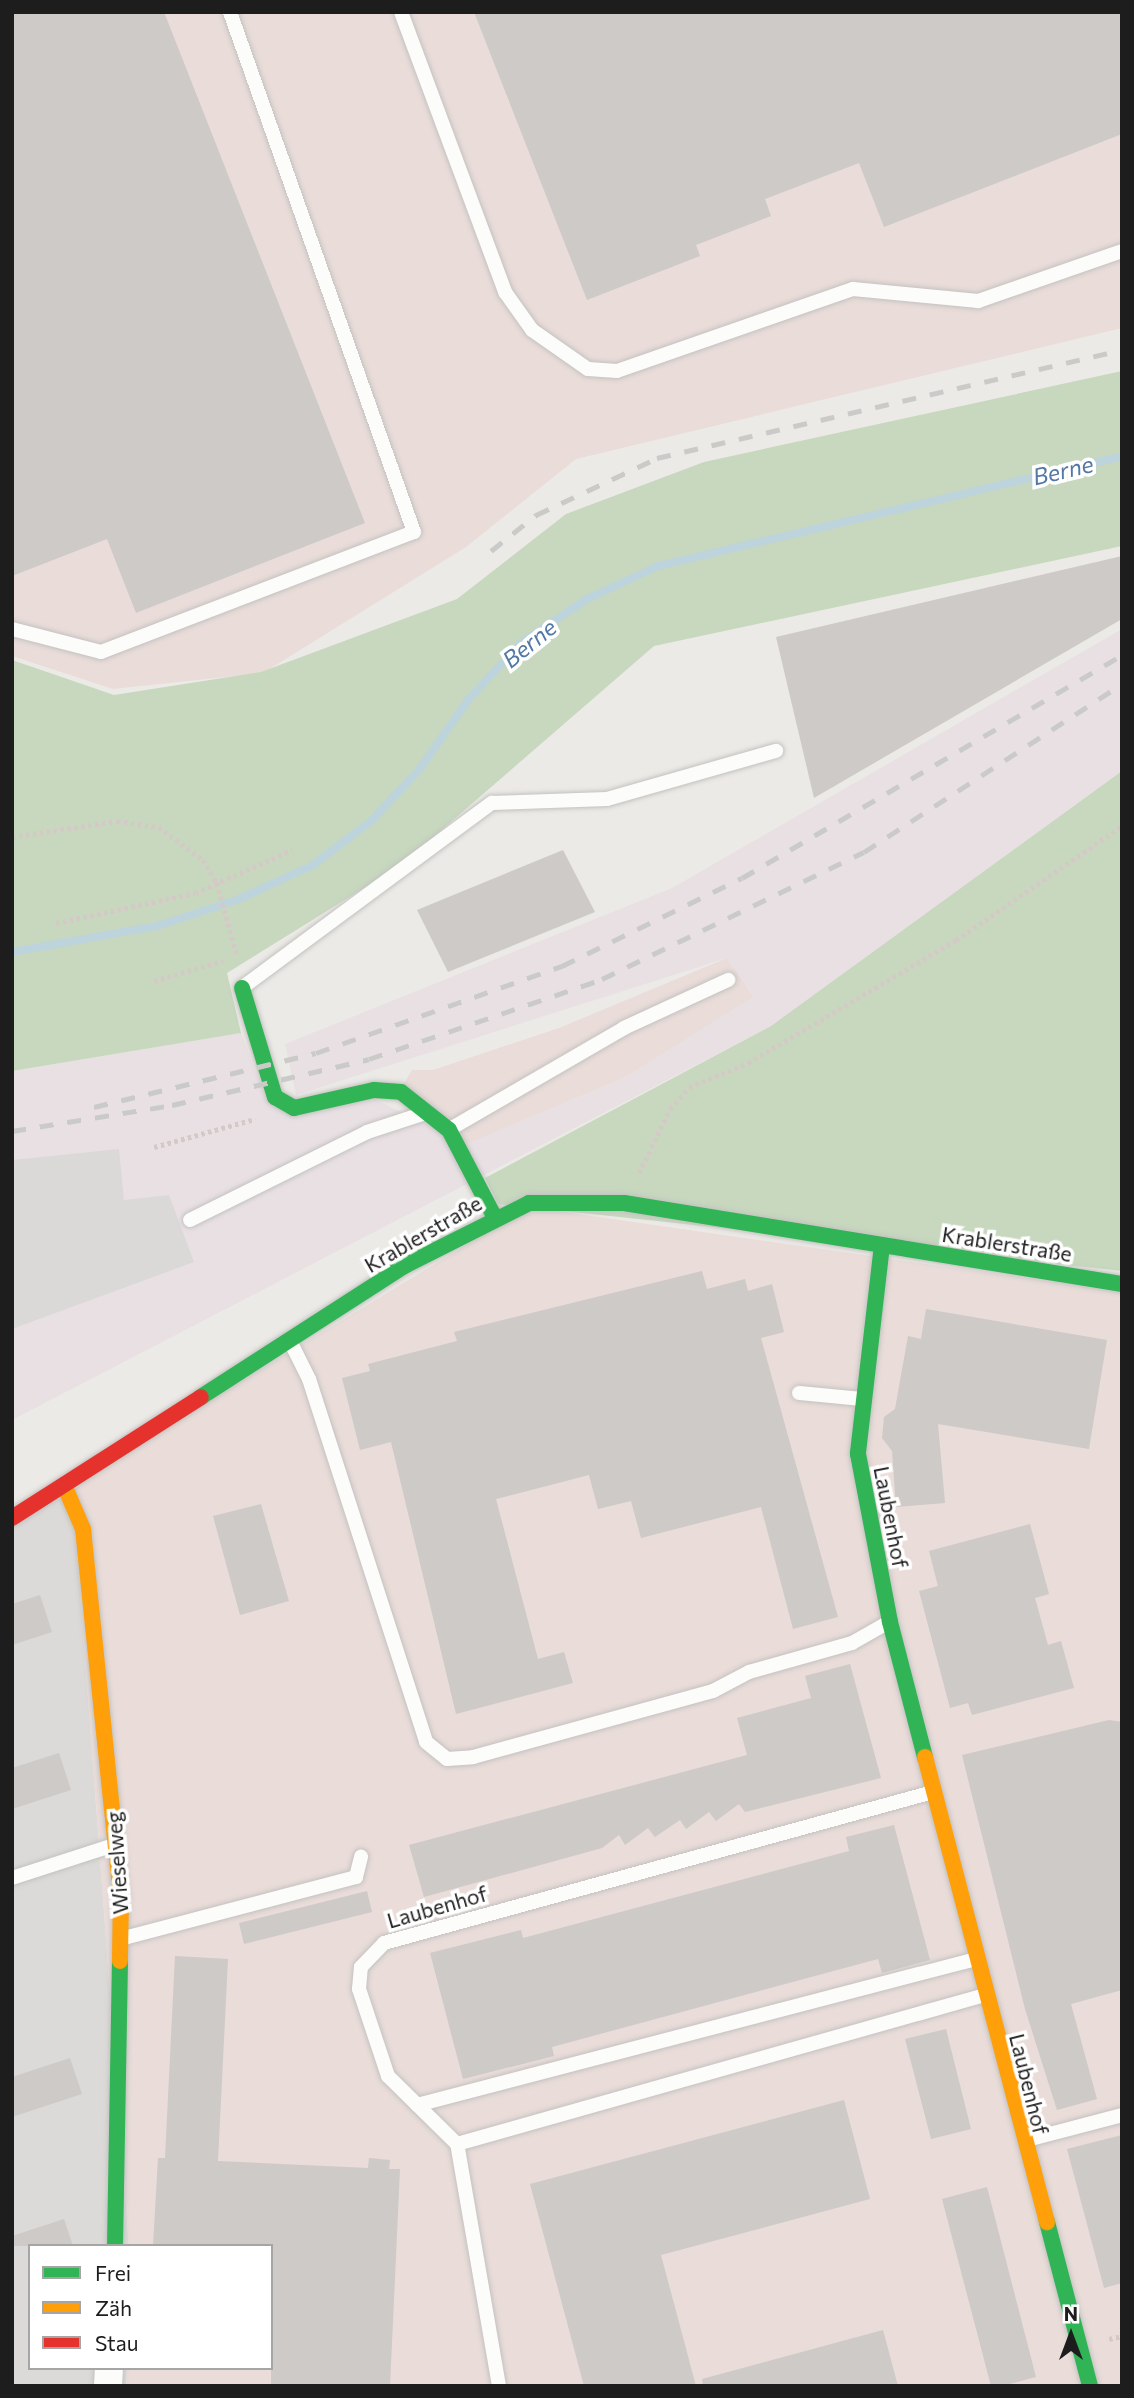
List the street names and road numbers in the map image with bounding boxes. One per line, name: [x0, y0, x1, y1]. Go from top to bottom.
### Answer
street label: Krablerstraße: [360, 1190, 486, 1278]
street label: Krablerstraße: [940, 1221, 1074, 1267]
street label: Laubenhof: [869, 1464, 913, 1570]
street label: Wieselweg: [101, 1811, 133, 1915]
street label: Laubenhof: [384, 1881, 490, 1933]
street label: Laubenhof: [1004, 2031, 1054, 2137]

